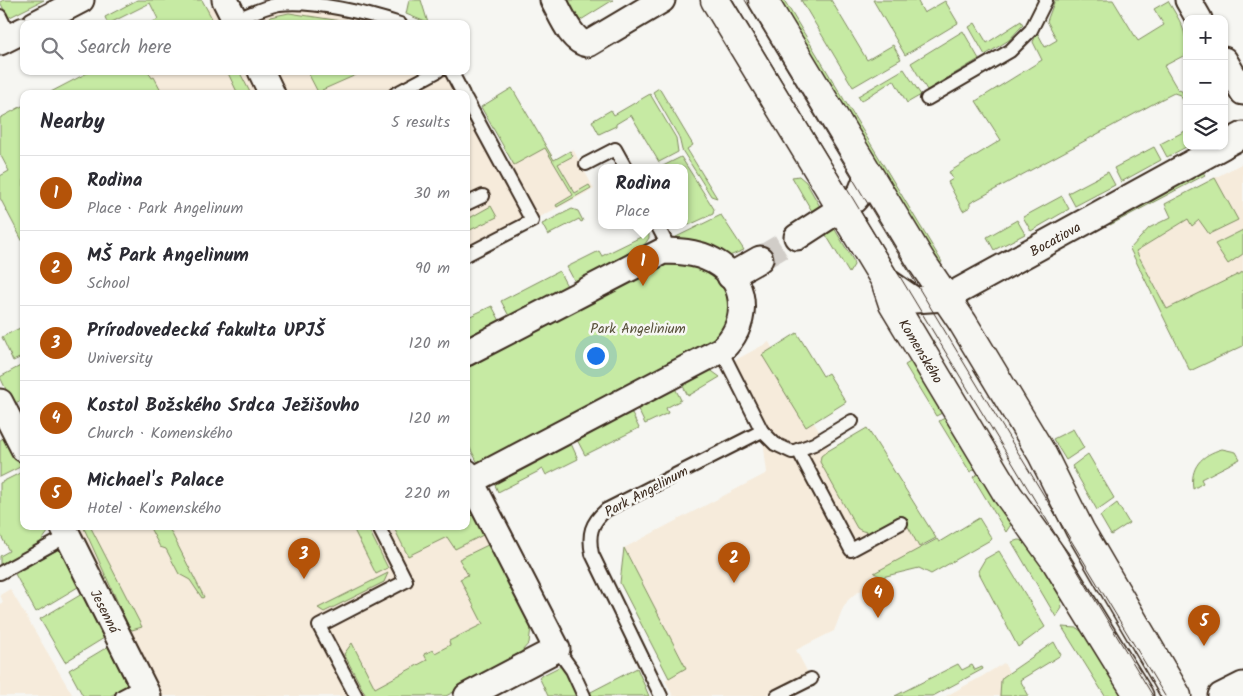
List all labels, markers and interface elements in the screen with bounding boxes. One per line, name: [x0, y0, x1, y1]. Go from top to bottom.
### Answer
map controls: [1183, 15, 1228, 150]
button: +: [1183, 15, 1228, 60]
search box: [20, 20, 470, 75]
text: Search here: [78, 33, 172, 63]
icon: search: [38, 34, 66, 62]
button: −: [1183, 60, 1228, 105]
button: layers: [1183, 105, 1228, 150]
text: Nearby: [40, 106, 105, 139]
text: 5 results: [391, 110, 450, 135]
popup: [598, 164, 688, 229]
text: Rodina: [87, 166, 142, 196]
text: Rodina: [615, 169, 671, 199]
text: 1: [54, 181, 58, 206]
text: 30 m: [414, 181, 450, 206]
text: Place · Park Angelinum: [87, 196, 243, 221]
text: Place: [615, 199, 650, 224]
street label: Bocatiova: [1026, 217, 1085, 263]
text: MŠ Park Angelinum: [87, 241, 249, 271]
pin: 1: [627, 245, 659, 286]
text: 2: [51, 256, 61, 281]
text: 90 m: [415, 256, 450, 281]
text: School: [87, 271, 130, 296]
street label: Komenského: [892, 315, 948, 388]
text: Prírodovedecká fakulta UPJŠ: [87, 316, 325, 346]
park label: Park Angelinium: [590, 318, 686, 340]
text: 3: [52, 331, 60, 356]
text: 120 m: [409, 331, 450, 356]
your location: [583, 343, 609, 369]
text: University: [87, 346, 152, 371]
text: Kostol Božského Srdca Ježišovho: [87, 391, 359, 421]
text: 4: [52, 406, 60, 431]
text: 120 m: [409, 406, 450, 431]
text: Church · Komenského: [87, 421, 233, 446]
street label: Park Angelinum: [601, 461, 692, 523]
text: Michael's Palace: [87, 466, 224, 496]
text: 5: [52, 481, 60, 506]
text: 220 m: [404, 481, 450, 506]
text: Hotel · Komenského: [87, 496, 221, 521]
pin: 3: [288, 538, 320, 579]
pin: 2: [718, 542, 750, 583]
pin: 4: [862, 577, 894, 618]
street label: Jesenná: [84, 586, 125, 638]
pin: 5: [1188, 605, 1220, 646]

